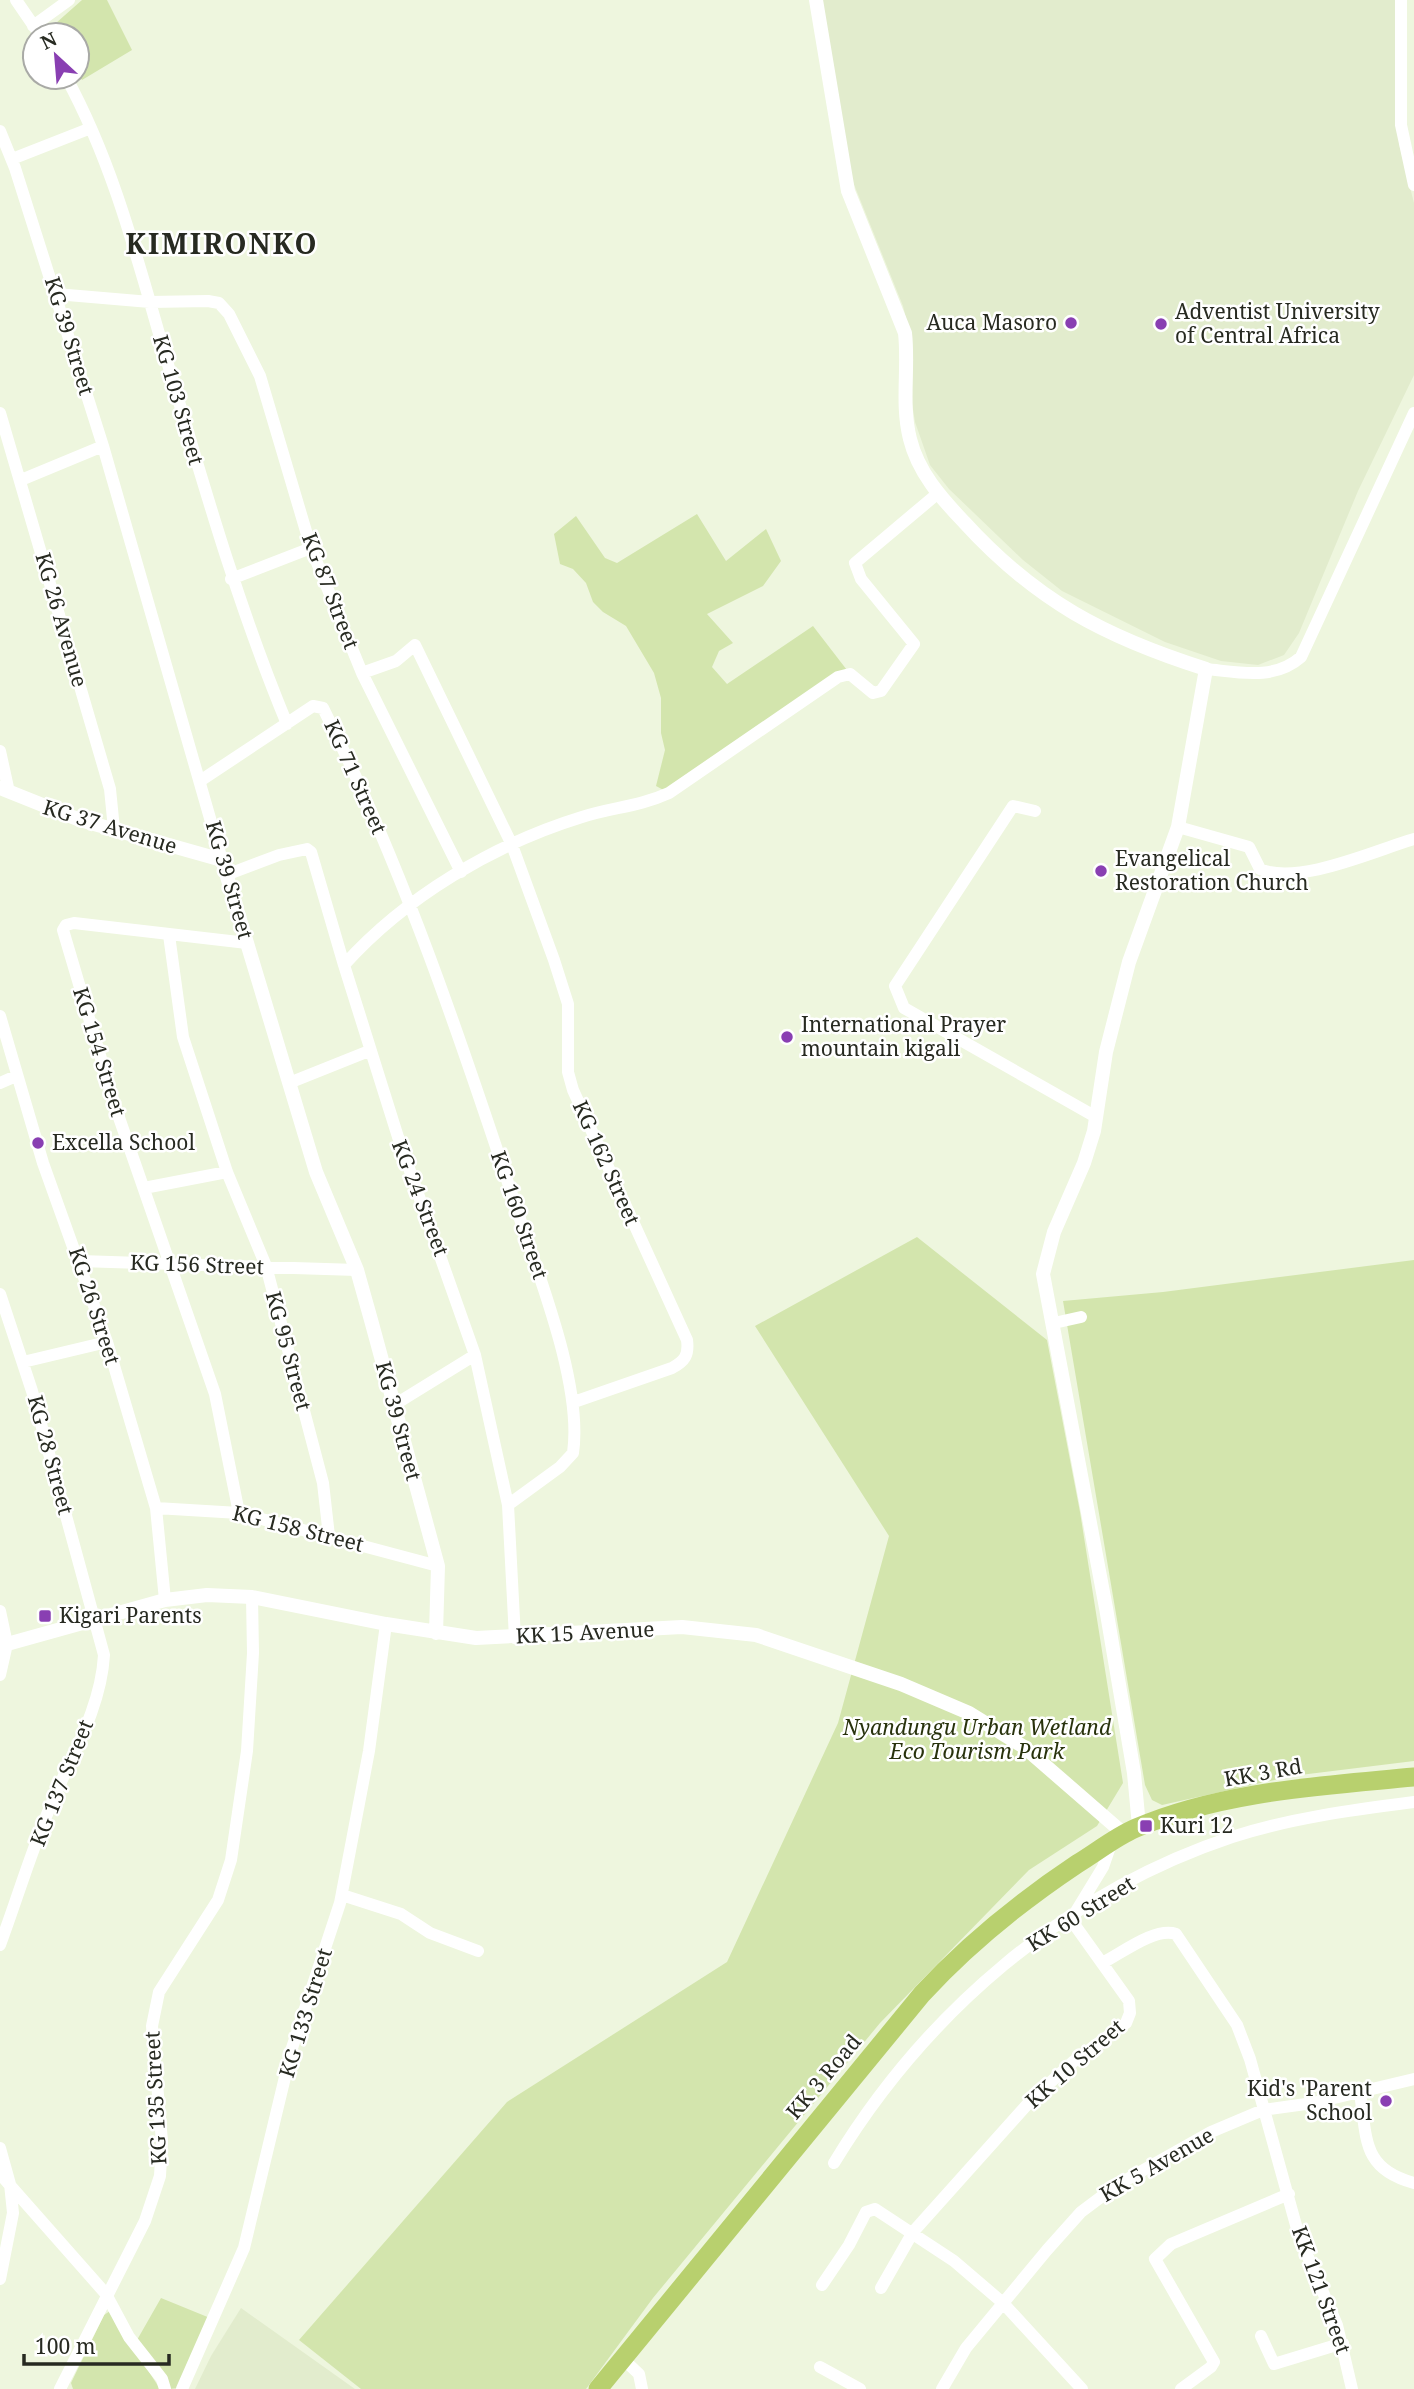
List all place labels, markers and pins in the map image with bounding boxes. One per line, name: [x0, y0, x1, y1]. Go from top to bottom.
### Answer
place label: Adventist University of Central Africa: [1175, 297, 1380, 349]
place label: Auca Masoro: [927, 308, 1057, 336]
marker: Auca Masoro: [1063, 315, 1079, 331]
marker: Adventist University of Central Africa: [1153, 316, 1169, 332]
place label: Evangelical Restoration Church: [1115, 844, 1309, 896]
marker: Evangelical Restoration Church: [1093, 863, 1109, 879]
place label: International Prayer mountain kigali: [801, 1010, 1006, 1062]
marker: International Prayer mountain kigali: [779, 1029, 795, 1045]
place label: Excella School: [52, 1128, 195, 1156]
marker: Excella School: [30, 1135, 46, 1151]
place label: Kigari Parents: [59, 1601, 202, 1629]
marker: Kigari Parents: [37, 1608, 53, 1624]
place label: Kuri 12: [1160, 1811, 1233, 1839]
marker: Kuri 12: [1138, 1818, 1154, 1834]
place label: Kid's 'Parent School: [1247, 2074, 1372, 2126]
marker: Kid's 'Parent School: [1378, 2093, 1394, 2109]

